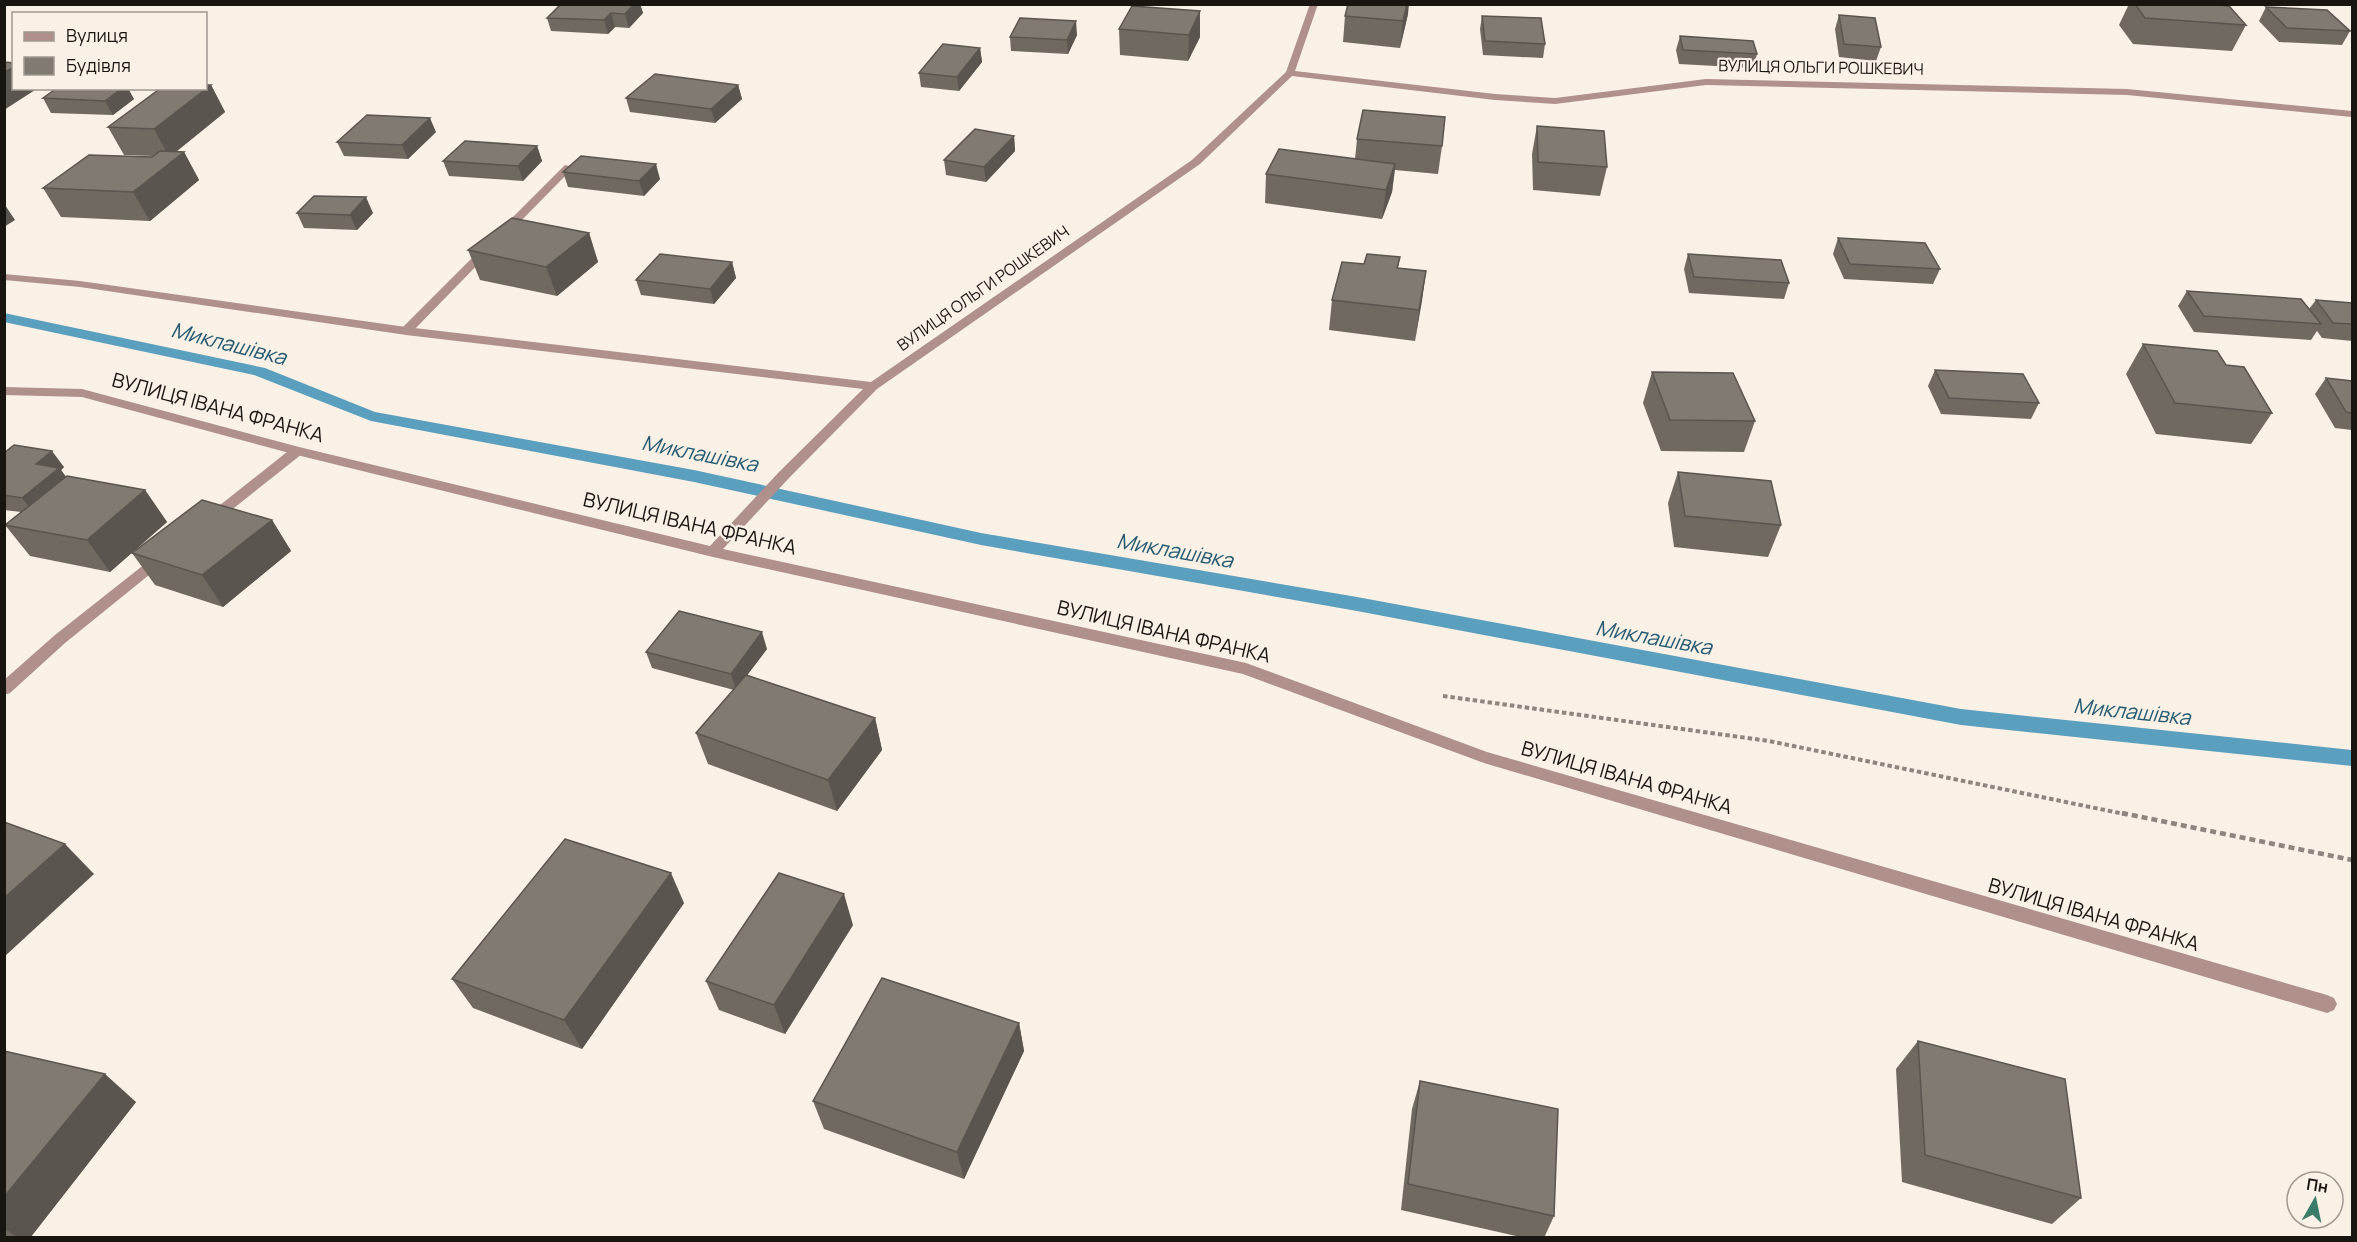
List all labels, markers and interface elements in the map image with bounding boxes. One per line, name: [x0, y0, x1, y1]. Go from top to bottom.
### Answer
legend: [12, 12, 207, 90]
text: Вулиця: [66, 23, 128, 47]
text: Будівля: [66, 53, 131, 77]
street label: ВУЛИЦЯ ОЛЬГИ РОШКЕВИЧ: [1718, 54, 1924, 80]
street label: ВУЛИЦЯ ОЛЬГИ РОШКЕВИЧ: [893, 220, 1073, 356]
water label: Миклашівка: [169, 315, 291, 371]
street label: ВУЛИЦЯ ІВАНА ФРАНКА: [109, 366, 327, 448]
water label: Миклашівка: [640, 428, 762, 478]
street label: ВУЛИЦЯ ІВАНА ФРАНКА: [581, 485, 800, 561]
water label: Миклашівка: [1115, 526, 1237, 574]
street label: ВУЛИЦЯ ІВАНА ФРАНКА: [1055, 593, 1274, 669]
water label: Миклашівка: [1594, 613, 1716, 661]
water label: Миклашівка: [2072, 691, 2193, 731]
street label: ВУЛИЦЯ ІВАНА ФРАНКА: [1518, 734, 1736, 820]
street label: ВУЛИЦЯ ІВАНА ФРАНКА: [1985, 871, 2203, 957]
north arrow: [2285, 1170, 2345, 1230]
text: Пн: [2305, 1173, 2330, 1198]

